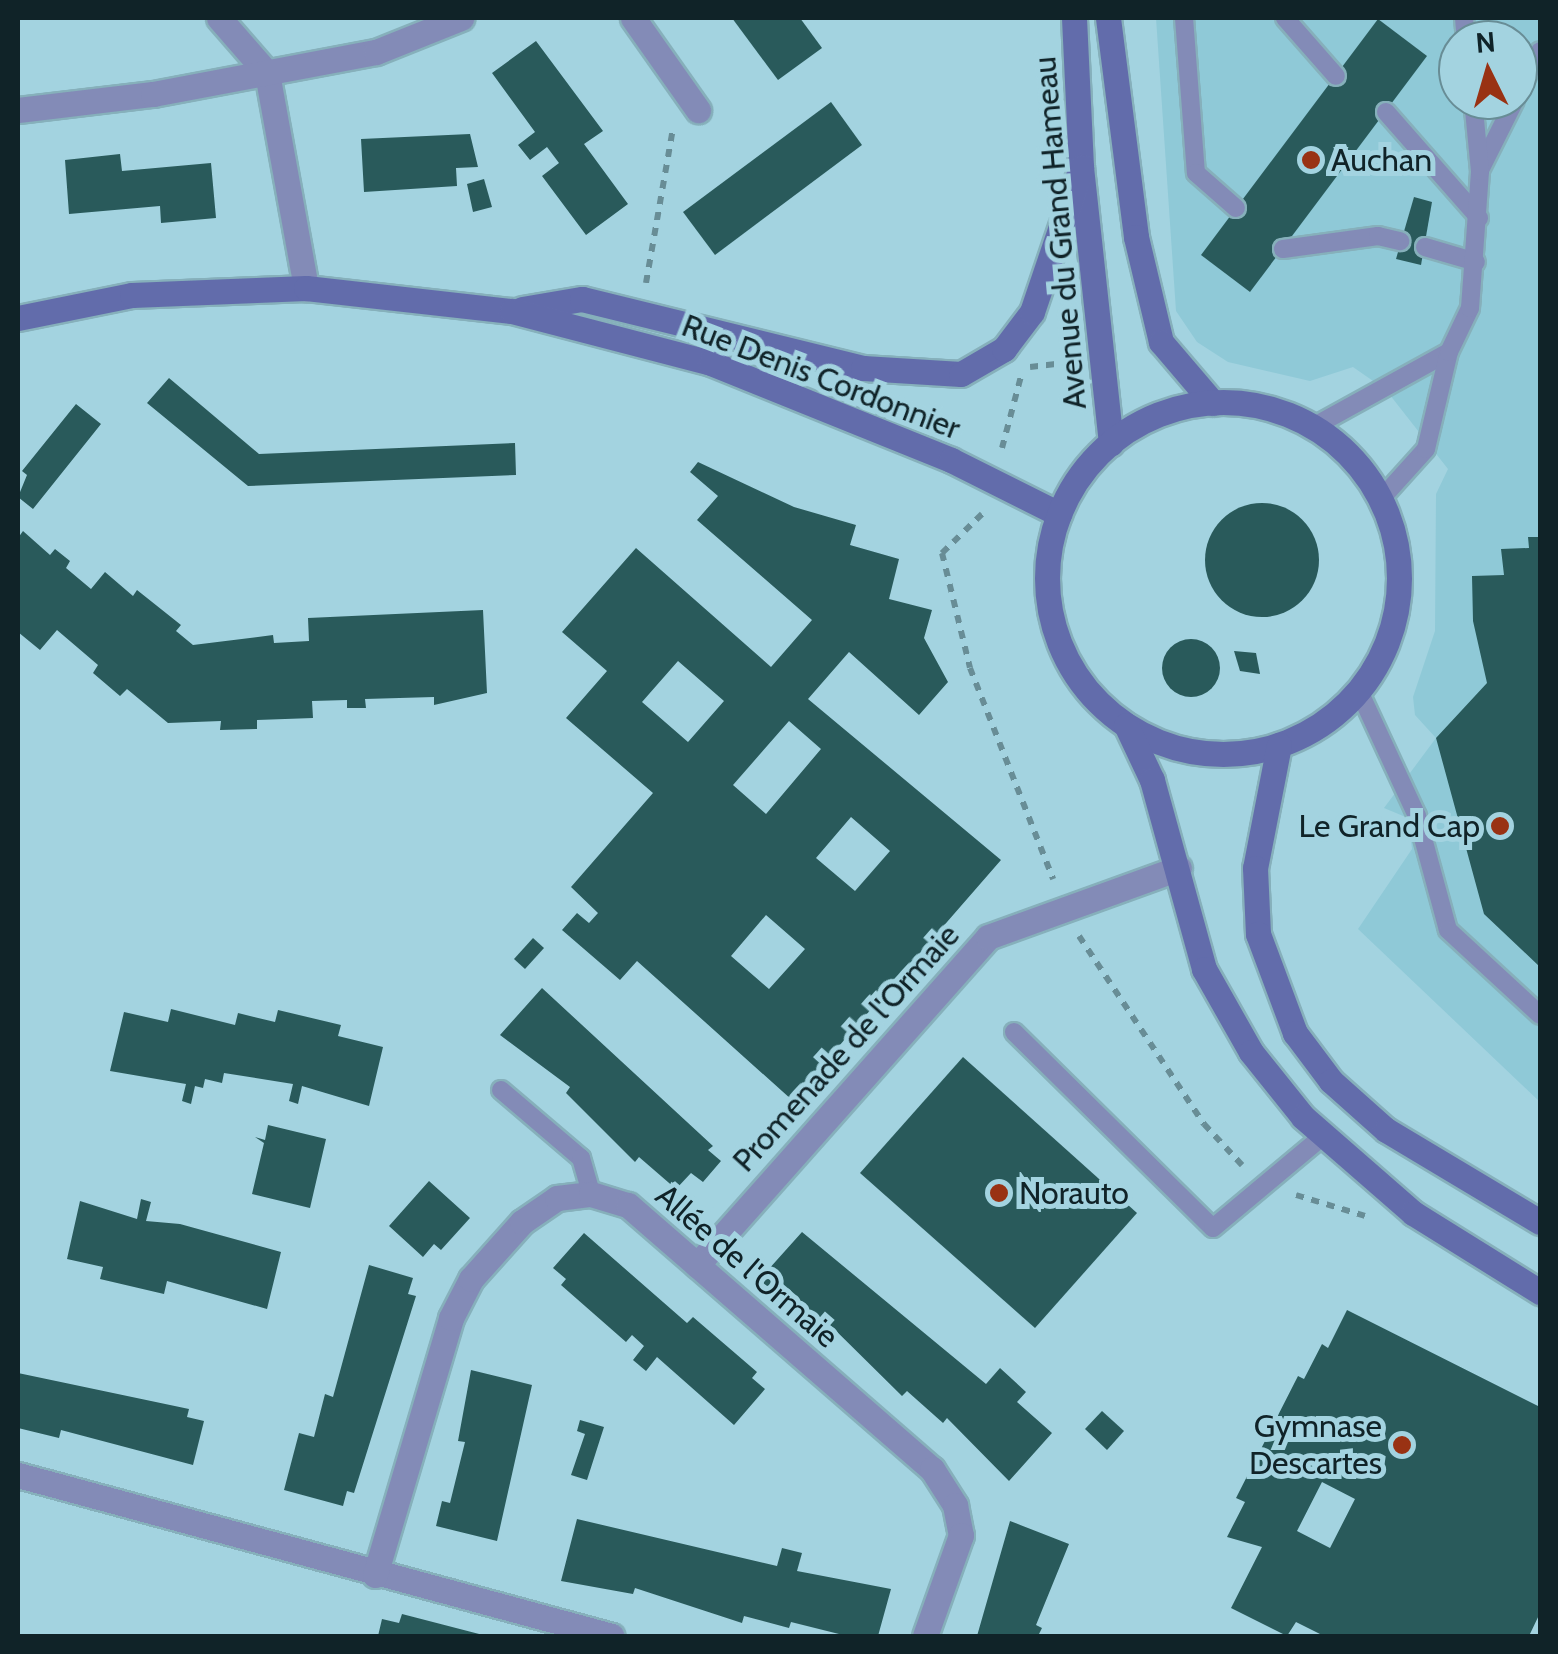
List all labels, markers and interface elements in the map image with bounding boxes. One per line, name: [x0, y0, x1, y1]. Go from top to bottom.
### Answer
north arrow: [1438, 20, 1538, 120]
text: N: [1474, 24, 1497, 60]
street label: Avenue du Grand Hameau: [1025, 55, 1095, 411]
place label: Auchan: [1331, 141, 1432, 179]
marker: Auchan: [1300, 149, 1322, 171]
street label: Rue Denis Cordonnier: [677, 306, 965, 448]
place label: Le Grand Cap: [1298, 807, 1480, 845]
marker: Le Grand Cap: [1489, 815, 1511, 837]
street label: Promenade de l'Ormaie: [725, 916, 967, 1180]
place label: Norauto: [1019, 1174, 1129, 1212]
street label: Allée de l'Ormaie: [648, 1176, 846, 1356]
marker: Norauto: [988, 1182, 1010, 1204]
place label: Gymnase Descartes: [1249, 1408, 1382, 1483]
marker: Gymnase Descartes: [1391, 1434, 1413, 1456]

